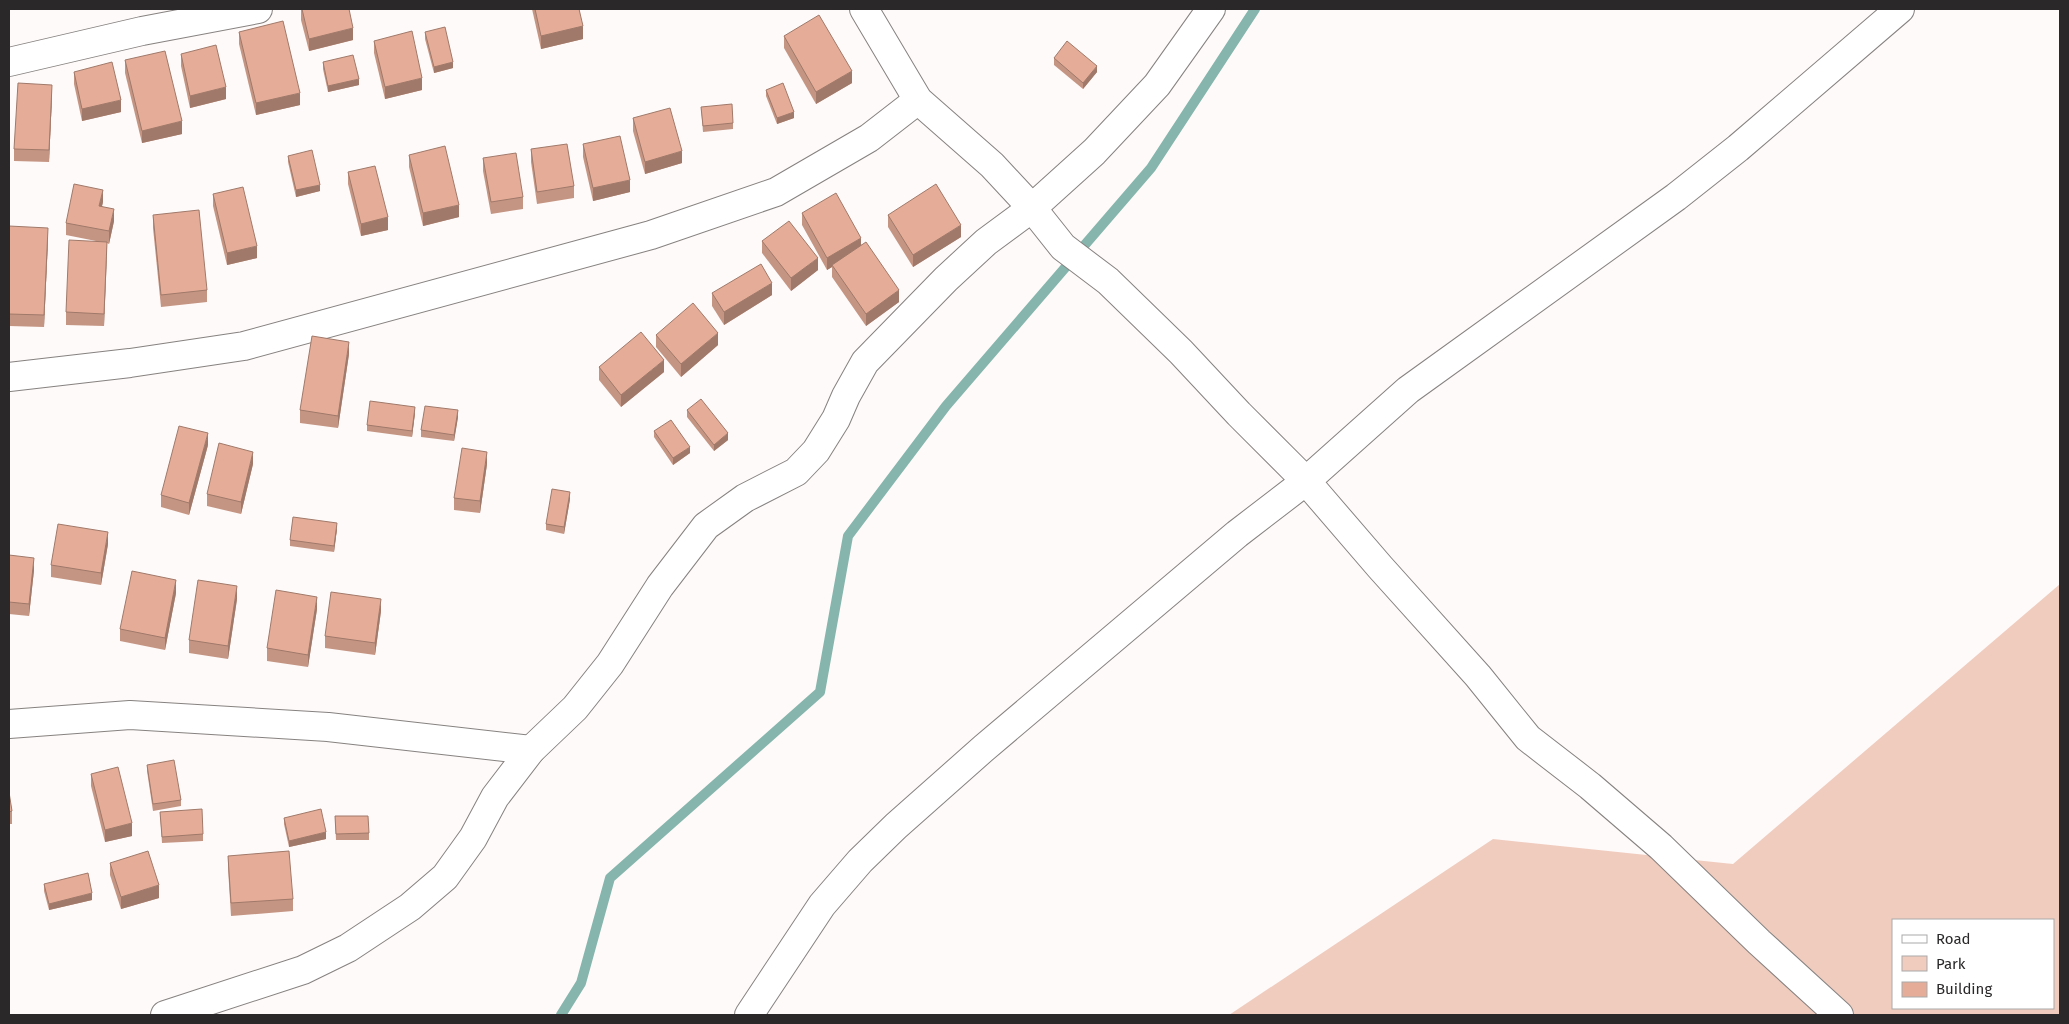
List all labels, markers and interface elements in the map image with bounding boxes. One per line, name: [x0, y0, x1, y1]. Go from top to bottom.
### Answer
legend: [1892, 919, 2054, 1009]
text: Road: [1936, 930, 1971, 948]
text: Park: [1936, 955, 1966, 973]
text: Building: [1936, 980, 1992, 998]

